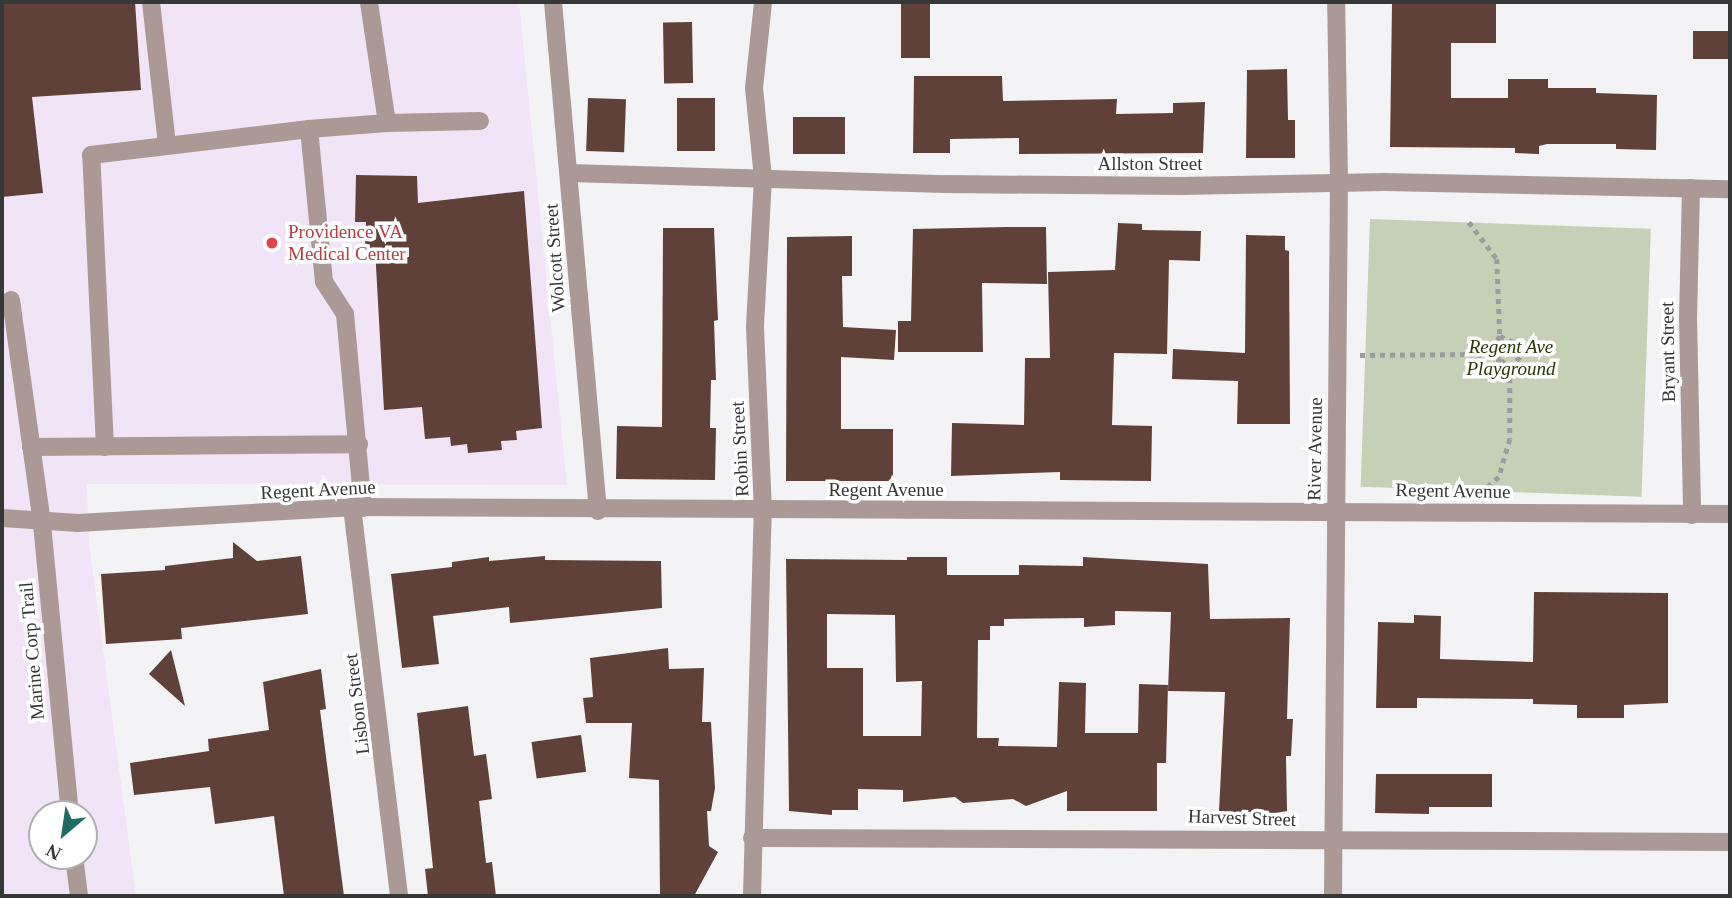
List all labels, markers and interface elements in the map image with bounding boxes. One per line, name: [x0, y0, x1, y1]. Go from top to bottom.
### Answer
street label: Allston Street: [1097, 153, 1203, 175]
street label: Wolcott Street: [540, 203, 570, 313]
place label: Providence VA Medical Center: [288, 221, 406, 265]
marker: Providence VA Medical Center: [262, 233, 282, 253]
street label: Bryant Street: [1656, 301, 1680, 403]
park label: Regent Ave Playground: [1466, 336, 1556, 380]
street label: River Avenue: [1303, 396, 1327, 502]
street label: Robin Street: [726, 401, 754, 497]
street label: Regent Avenue: [259, 476, 377, 504]
street label: Regent Avenue: [828, 479, 944, 501]
street label: Regent Avenue: [1395, 479, 1511, 503]
street label: Marine Corp Trail: [15, 581, 49, 721]
street label: Lisbon Street: [339, 652, 375, 756]
north arrow: [28, 800, 98, 870]
street label: Harvest Street: [1188, 805, 1296, 831]
text: N: [42, 840, 65, 865]

